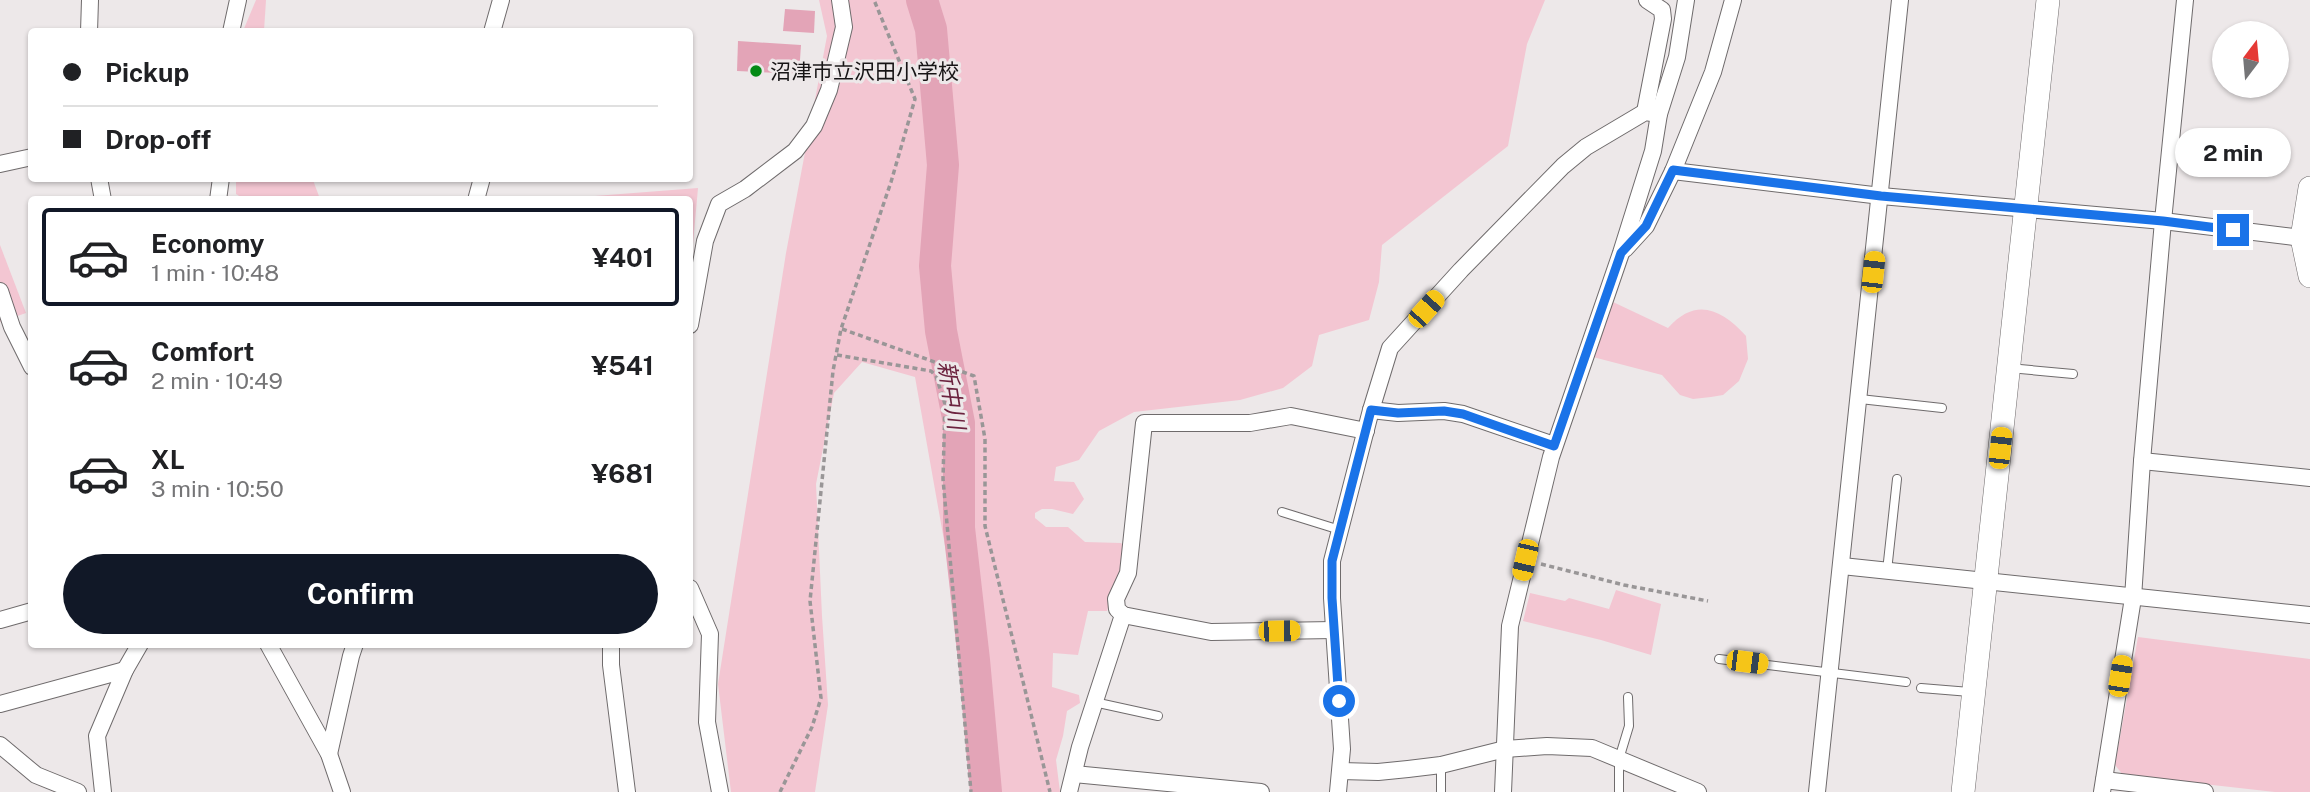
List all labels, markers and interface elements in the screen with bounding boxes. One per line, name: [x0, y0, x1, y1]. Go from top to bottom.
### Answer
north arrow: [2212, 21, 2289, 98]
map controls: [2212, 21, 2289, 98]
text: Pickup: [105, 57, 189, 88]
place label: 沼津市立沢田小学校: [770, 59, 959, 84]
marker: 沼津市立沢田小学校: [748, 63, 764, 79]
text: Drop-off: [105, 124, 211, 155]
callout: 2 min: [2175, 128, 2291, 177]
text: 2 min: [2203, 139, 2263, 166]
route end: [2217, 214, 2249, 246]
icon: car: [67, 226, 130, 289]
text: Economy: [151, 228, 264, 259]
text: ¥401: [592, 242, 654, 273]
car: [1861, 250, 1886, 294]
text: 1 min · 10:48: [151, 259, 279, 286]
car: [1405, 286, 1448, 332]
icon: car: [67, 334, 130, 397]
text: Comfort: [151, 336, 254, 367]
text: ¥541: [591, 350, 654, 381]
water label: 新中川: [933, 359, 971, 434]
text: 2 min · 10:49: [151, 367, 283, 394]
car: [1988, 426, 2013, 470]
icon: car: [67, 442, 130, 505]
text: XL: [151, 444, 185, 475]
text: ¥681: [591, 458, 654, 489]
text: 3 min · 10:50: [151, 475, 284, 502]
car: [1511, 537, 1540, 583]
button: Confirm: [63, 554, 658, 634]
car: [1258, 620, 1301, 642]
car: [1725, 649, 1770, 675]
car: [2107, 654, 2134, 698]
route start: [1323, 685, 1355, 717]

